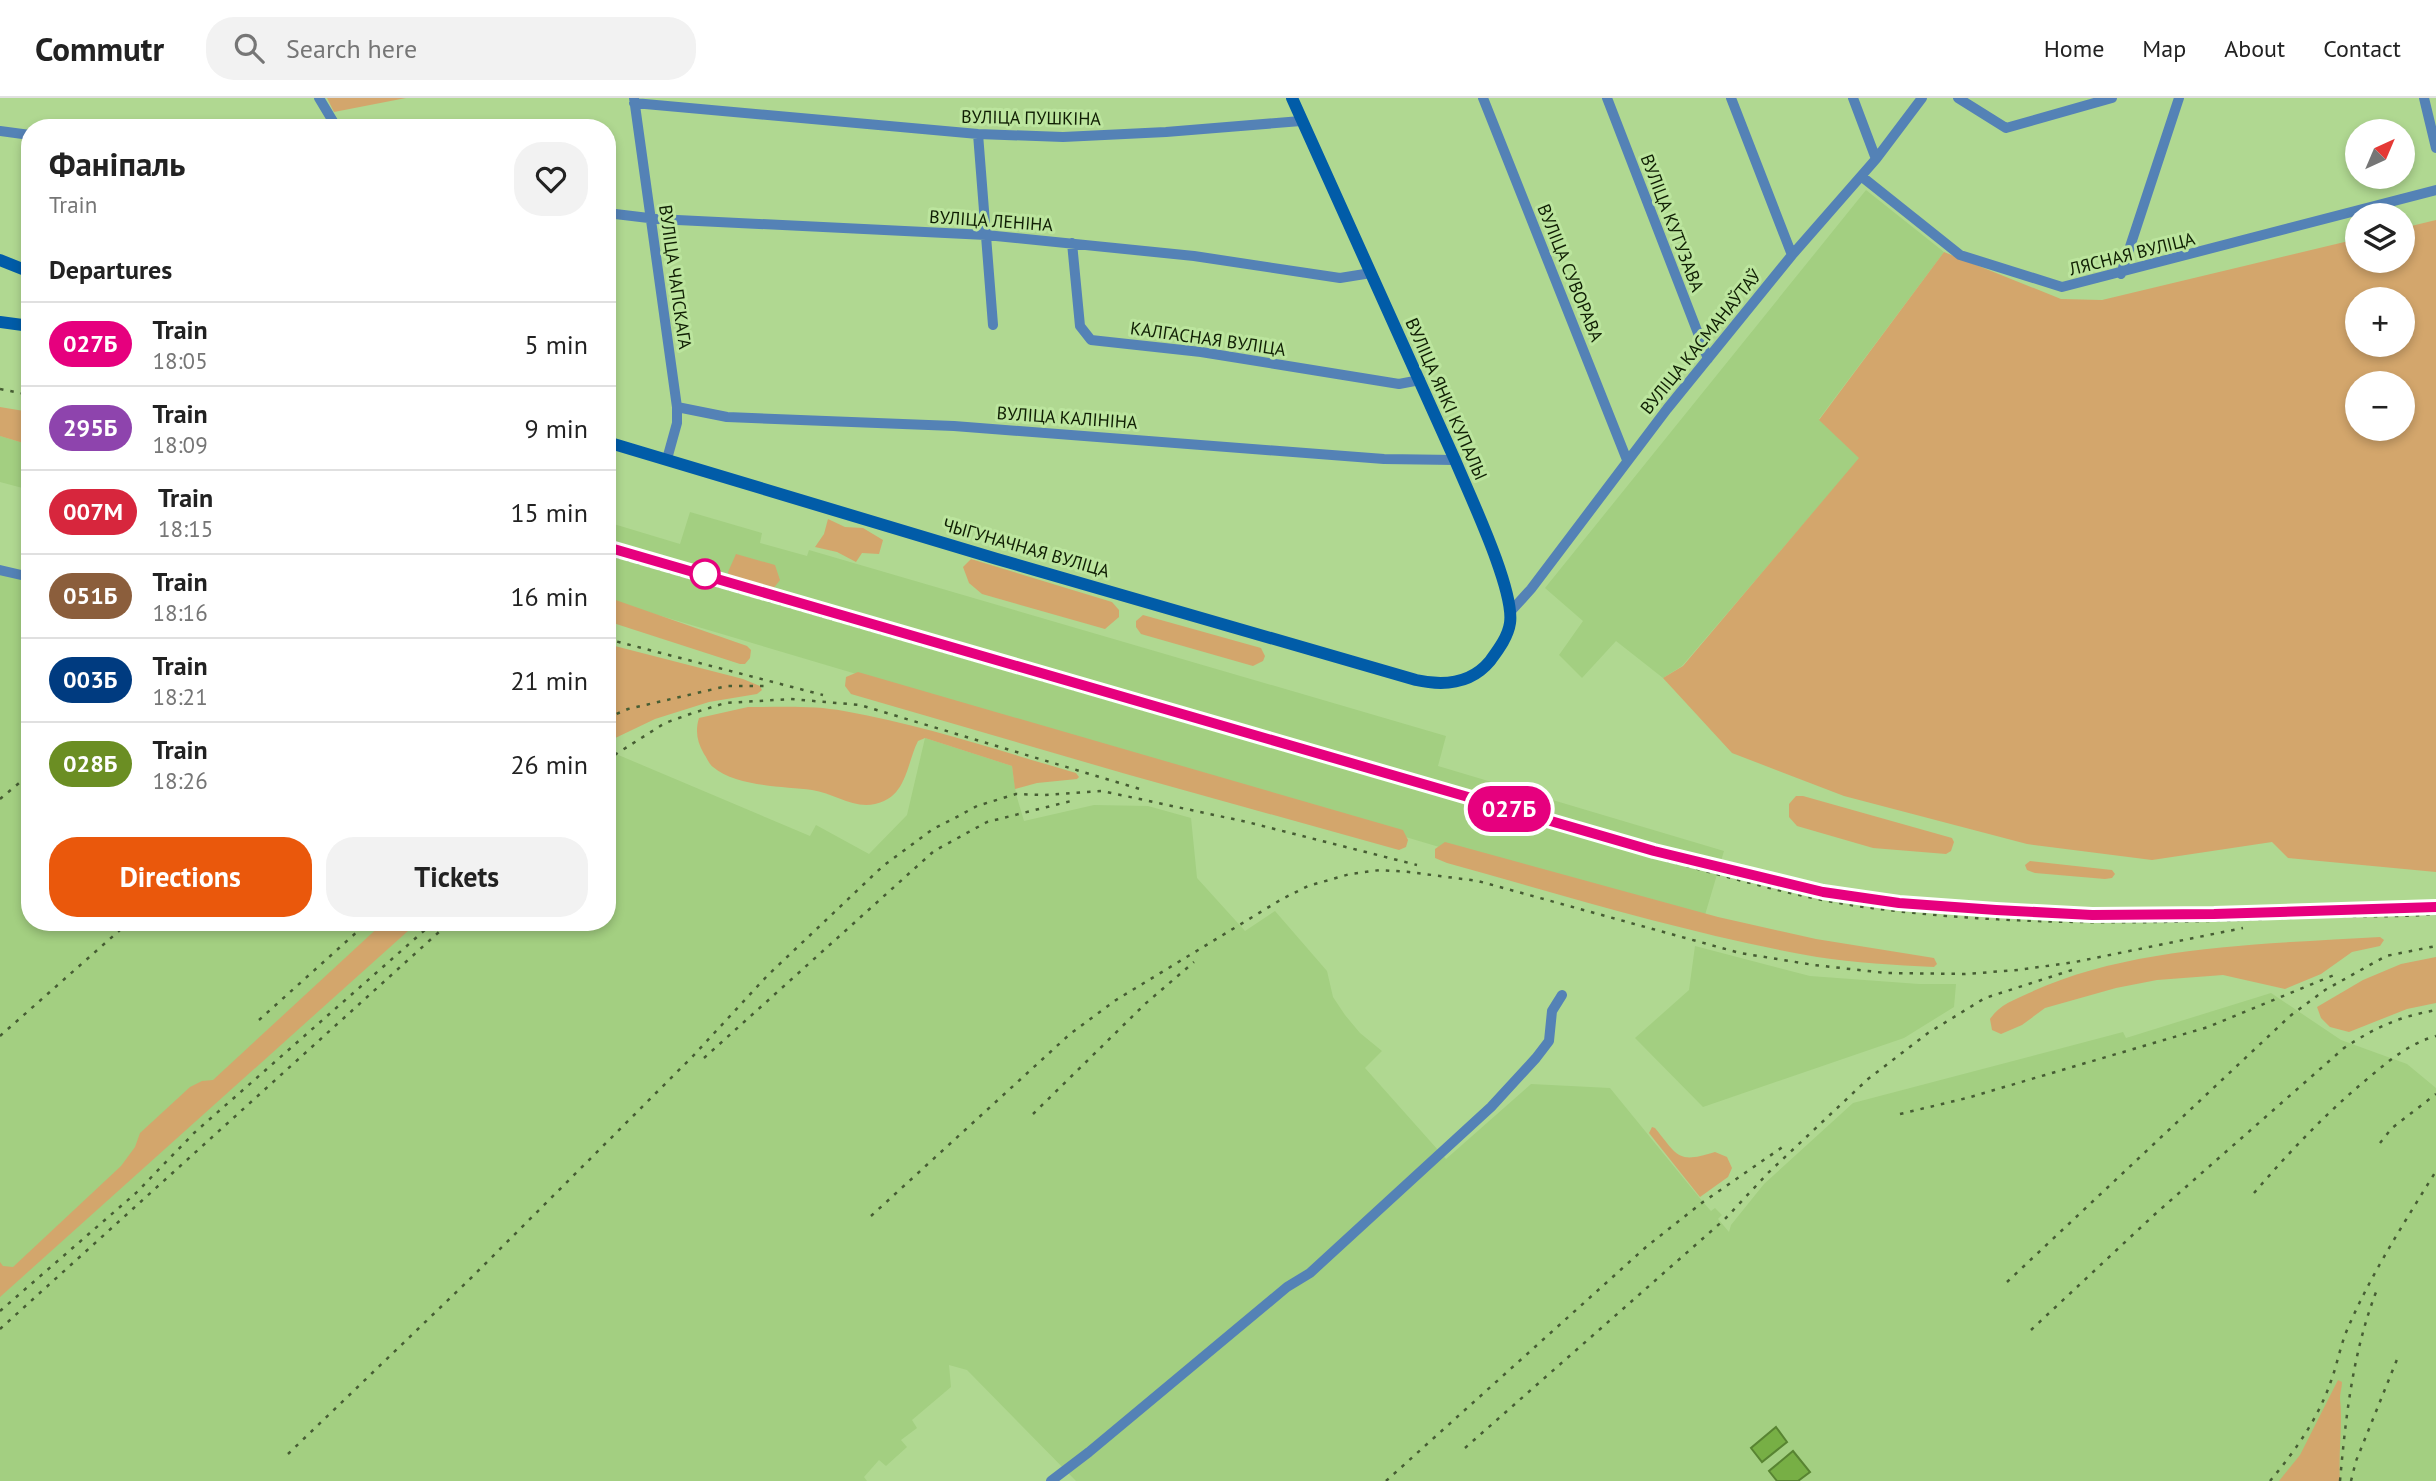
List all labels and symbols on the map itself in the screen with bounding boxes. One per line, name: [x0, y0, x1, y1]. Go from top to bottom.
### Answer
street label: ВУЛІЦА ПУШКІНА: [961, 105, 1102, 130]
north arrow: [2345, 119, 2415, 189]
street label: ВУЛІЦА КУТУЗАВА: [1636, 151, 1709, 295]
street label: ВУЛІЦА СУВОРАВА: [1532, 201, 1609, 345]
street label: ВУЛІЦА ЧАПСКАГА: [654, 203, 697, 351]
street label: ВУЛІЦА ЛЕНІНА: [928, 205, 1054, 236]
street label: ЛЯСНАЯ ВУЛІЦА: [2066, 227, 2198, 280]
street label: ВУЛІЦА КАСМАНАЎТАЎ: [1635, 265, 1766, 419]
street label: ВУЛІЦА ЯНКІ КУПАЛЫ: [1400, 314, 1493, 483]
street label: КАЛГАСНАЯ ВУЛІЦА: [1129, 316, 1288, 361]
street label: ВУЛІЦА КАЛІНІНА: [996, 401, 1139, 434]
street label: ЧЫГУНАЧНАЯ ВУЛІЦА: [940, 513, 1113, 582]
unlabelled marker: [690, 559, 720, 589]
line badge: 027Б: [1460, 786, 1558, 832]

